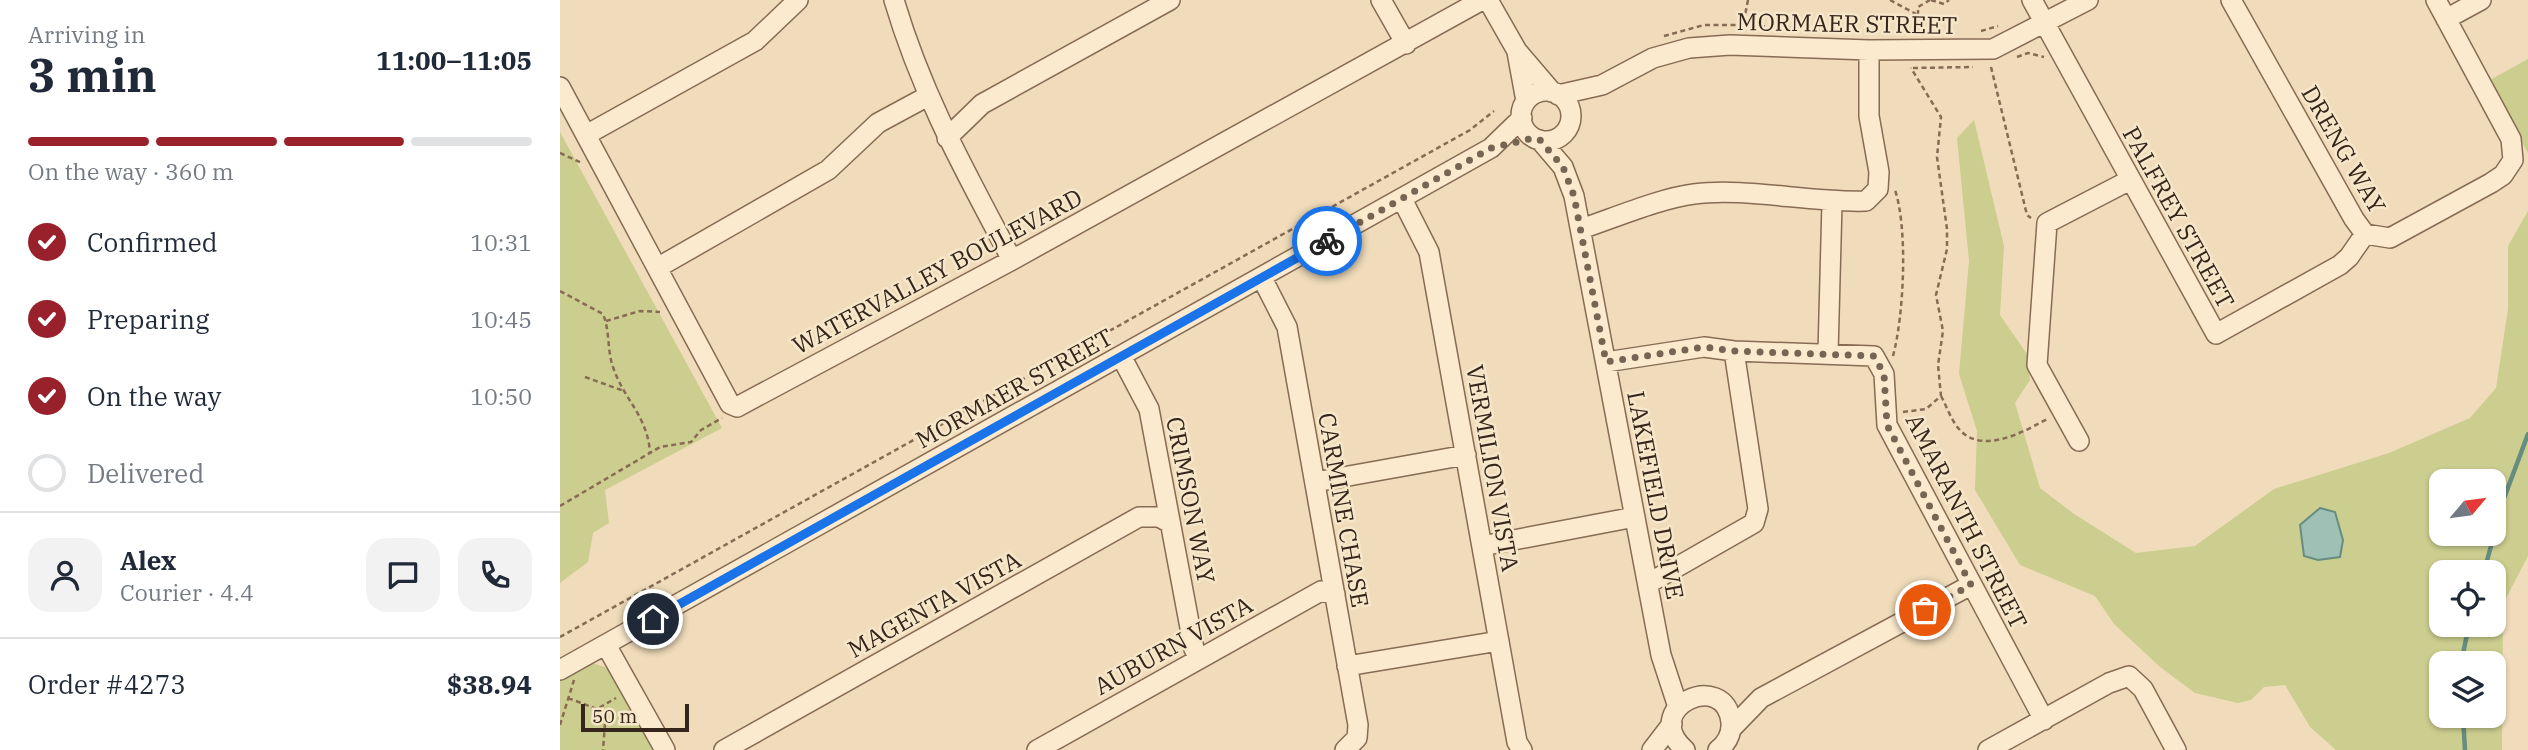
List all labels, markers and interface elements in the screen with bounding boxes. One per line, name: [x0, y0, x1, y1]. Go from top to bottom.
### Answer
street label: MORMAER STREET: [1736, 5, 1958, 41]
text: Arriving in: [28, 19, 145, 49]
text: 11:00–11:05: [376, 43, 532, 77]
text: 3 min: [28, 45, 157, 105]
street label: DRENG WAY: [2294, 79, 2394, 219]
street label: PALFREY STREET: [2116, 120, 2242, 314]
text: On the way · 360 m: [28, 156, 234, 186]
street label: WATERVALLEY BOULEVARD: [786, 181, 1088, 361]
courier: [1292, 206, 1362, 276]
icon: bike: [1308, 222, 1346, 260]
icon: check: [28, 223, 66, 261]
text: Confirmed: [87, 225, 218, 259]
text: 10:31: [470, 227, 532, 257]
icon: check: [28, 300, 66, 338]
text: Preparing: [87, 302, 209, 336]
text: 10:45: [470, 304, 532, 334]
street label: MORMAER STREET: [910, 321, 1118, 455]
street label: VERMILION VISTA: [1459, 362, 1527, 574]
icon: check: [28, 377, 66, 415]
text: On the way: [87, 379, 221, 413]
text: 10:50: [470, 381, 532, 411]
street label: LAKEFIELD DRIVE: [1620, 388, 1692, 602]
street label: AMARANTH STREET: [1899, 408, 2035, 634]
street label: CARMINE CHASE: [1311, 410, 1377, 610]
street label: CRIMSON WAY: [1159, 414, 1223, 586]
text: Delivered: [87, 456, 204, 490]
north arrow: [2429, 469, 2506, 546]
map controls: [2429, 469, 2506, 728]
button: person: [28, 538, 102, 612]
button: chat: [366, 538, 440, 612]
button: phone: [458, 538, 532, 612]
text: Alex: [120, 543, 176, 577]
street label: MAGENTA VISTA: [842, 543, 1027, 665]
button: locate: [2429, 560, 2506, 637]
text: Courier · 4.4: [120, 577, 254, 607]
pin: [1895, 580, 1955, 640]
street label: AUBURN VISTA: [1088, 588, 1258, 702]
pin: [623, 589, 683, 649]
icon: bag: [1906, 591, 1944, 629]
icon: home: [634, 600, 672, 638]
button: layers: [2429, 651, 2506, 728]
text: Order #4273: [28, 667, 186, 701]
text: $38.94: [447, 667, 532, 701]
scale bar: [581, 701, 690, 733]
text: 50 m: [592, 704, 637, 728]

